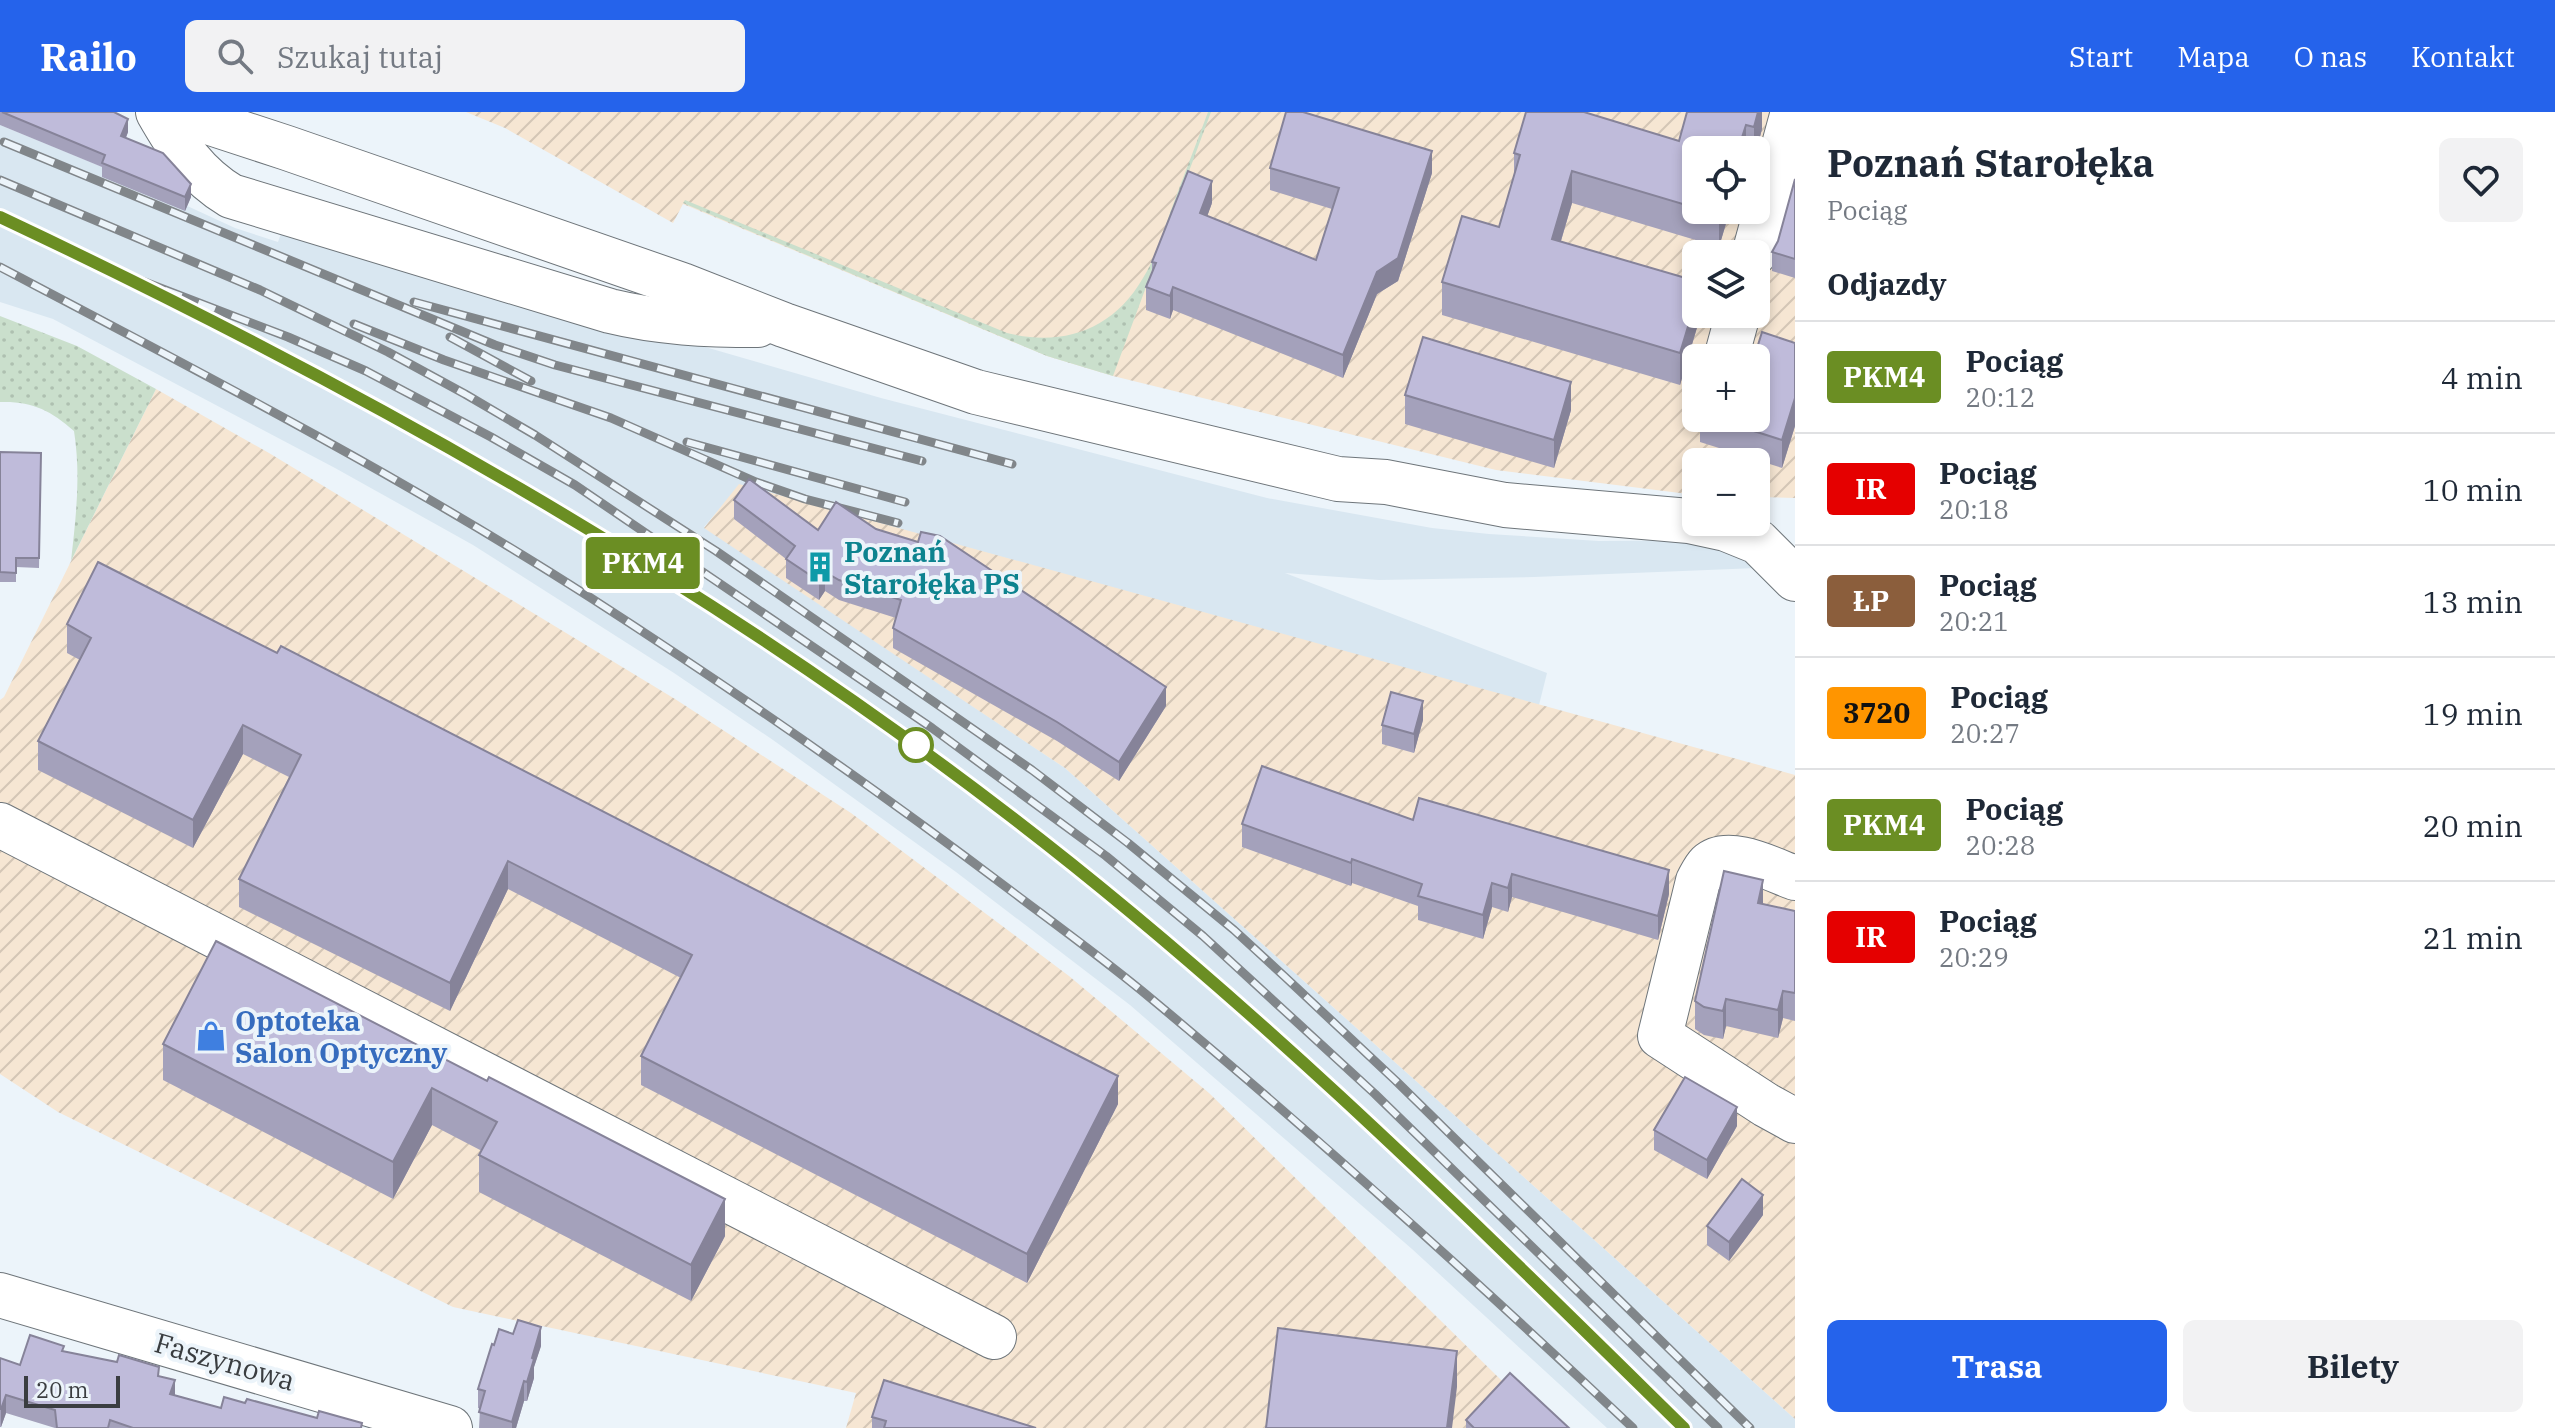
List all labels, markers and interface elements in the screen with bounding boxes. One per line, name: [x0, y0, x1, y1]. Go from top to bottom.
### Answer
search box: [185, 20, 745, 92]
text: Railo: [40, 32, 137, 81]
icon: search: [213, 34, 257, 78]
text: Szukaj tutaj: [277, 37, 443, 76]
text: Start: [2069, 38, 2133, 75]
text: Mapa: [2177, 38, 2250, 75]
text: O nas: [2294, 38, 2367, 75]
text: Kontakt: [2411, 38, 2515, 75]
map controls: [1682, 136, 1770, 536]
button: locate: [1682, 136, 1770, 224]
text: Poznań Starołęka: [1827, 138, 2154, 187]
button: heart: [2439, 138, 2523, 222]
text: Pociąg: [1827, 193, 1907, 227]
button: layers: [1682, 240, 1770, 328]
text: Odjazdy: [1827, 264, 1947, 303]
text: Pociąg: [1965, 341, 2063, 380]
button: +: [1682, 344, 1770, 432]
text: PKM4: [1843, 358, 1925, 395]
text: 4 min: [2441, 358, 2523, 397]
text: 20:12: [1965, 380, 2035, 414]
button: −: [1682, 448, 1770, 536]
text: Pociąg: [1939, 453, 2037, 492]
text: IR: [1855, 470, 1887, 507]
text: 10 min: [2423, 470, 2523, 509]
text: 20:18: [1939, 492, 2009, 526]
place label: Poznań Starołęka PS: [844, 533, 1020, 602]
line badge: PKM4: [587, 537, 699, 589]
text: PKM4: [602, 544, 684, 581]
building icon: Poznań Starołęka PS: [803, 550, 837, 584]
text: Pociąg: [1939, 565, 2037, 604]
text: ŁP: [1853, 582, 1889, 619]
text: 13 min: [2423, 582, 2523, 621]
text: 20:21: [1939, 604, 2009, 638]
text: Pociąg: [1950, 677, 2048, 716]
text: 3720: [1843, 694, 1910, 731]
text: 19 min: [2423, 694, 2523, 733]
text: 20:27: [1950, 716, 2020, 750]
unlabelled marker: [899, 728, 933, 762]
text: Pociąg: [1965, 789, 2063, 828]
text: PKM4: [1843, 806, 1925, 843]
text: 20 min: [2423, 806, 2523, 845]
text: 20:28: [1965, 828, 2035, 862]
text: Pociąg: [1939, 901, 2037, 940]
text: IR: [1855, 918, 1887, 955]
text: 21 min: [2423, 918, 2523, 957]
text: 20:29: [1939, 940, 2009, 974]
place label: Optoteka Salon Optyczny: [235, 1002, 447, 1071]
shop icon: Optoteka Salon Optyczny: [194, 1019, 228, 1053]
button: Trasa: [1827, 1320, 2167, 1412]
button: Bilety: [2183, 1320, 2523, 1412]
street label: Faszynowa: [151, 1323, 299, 1399]
scale bar: [24, 1372, 120, 1408]
text: 20 m: [36, 1375, 88, 1404]

